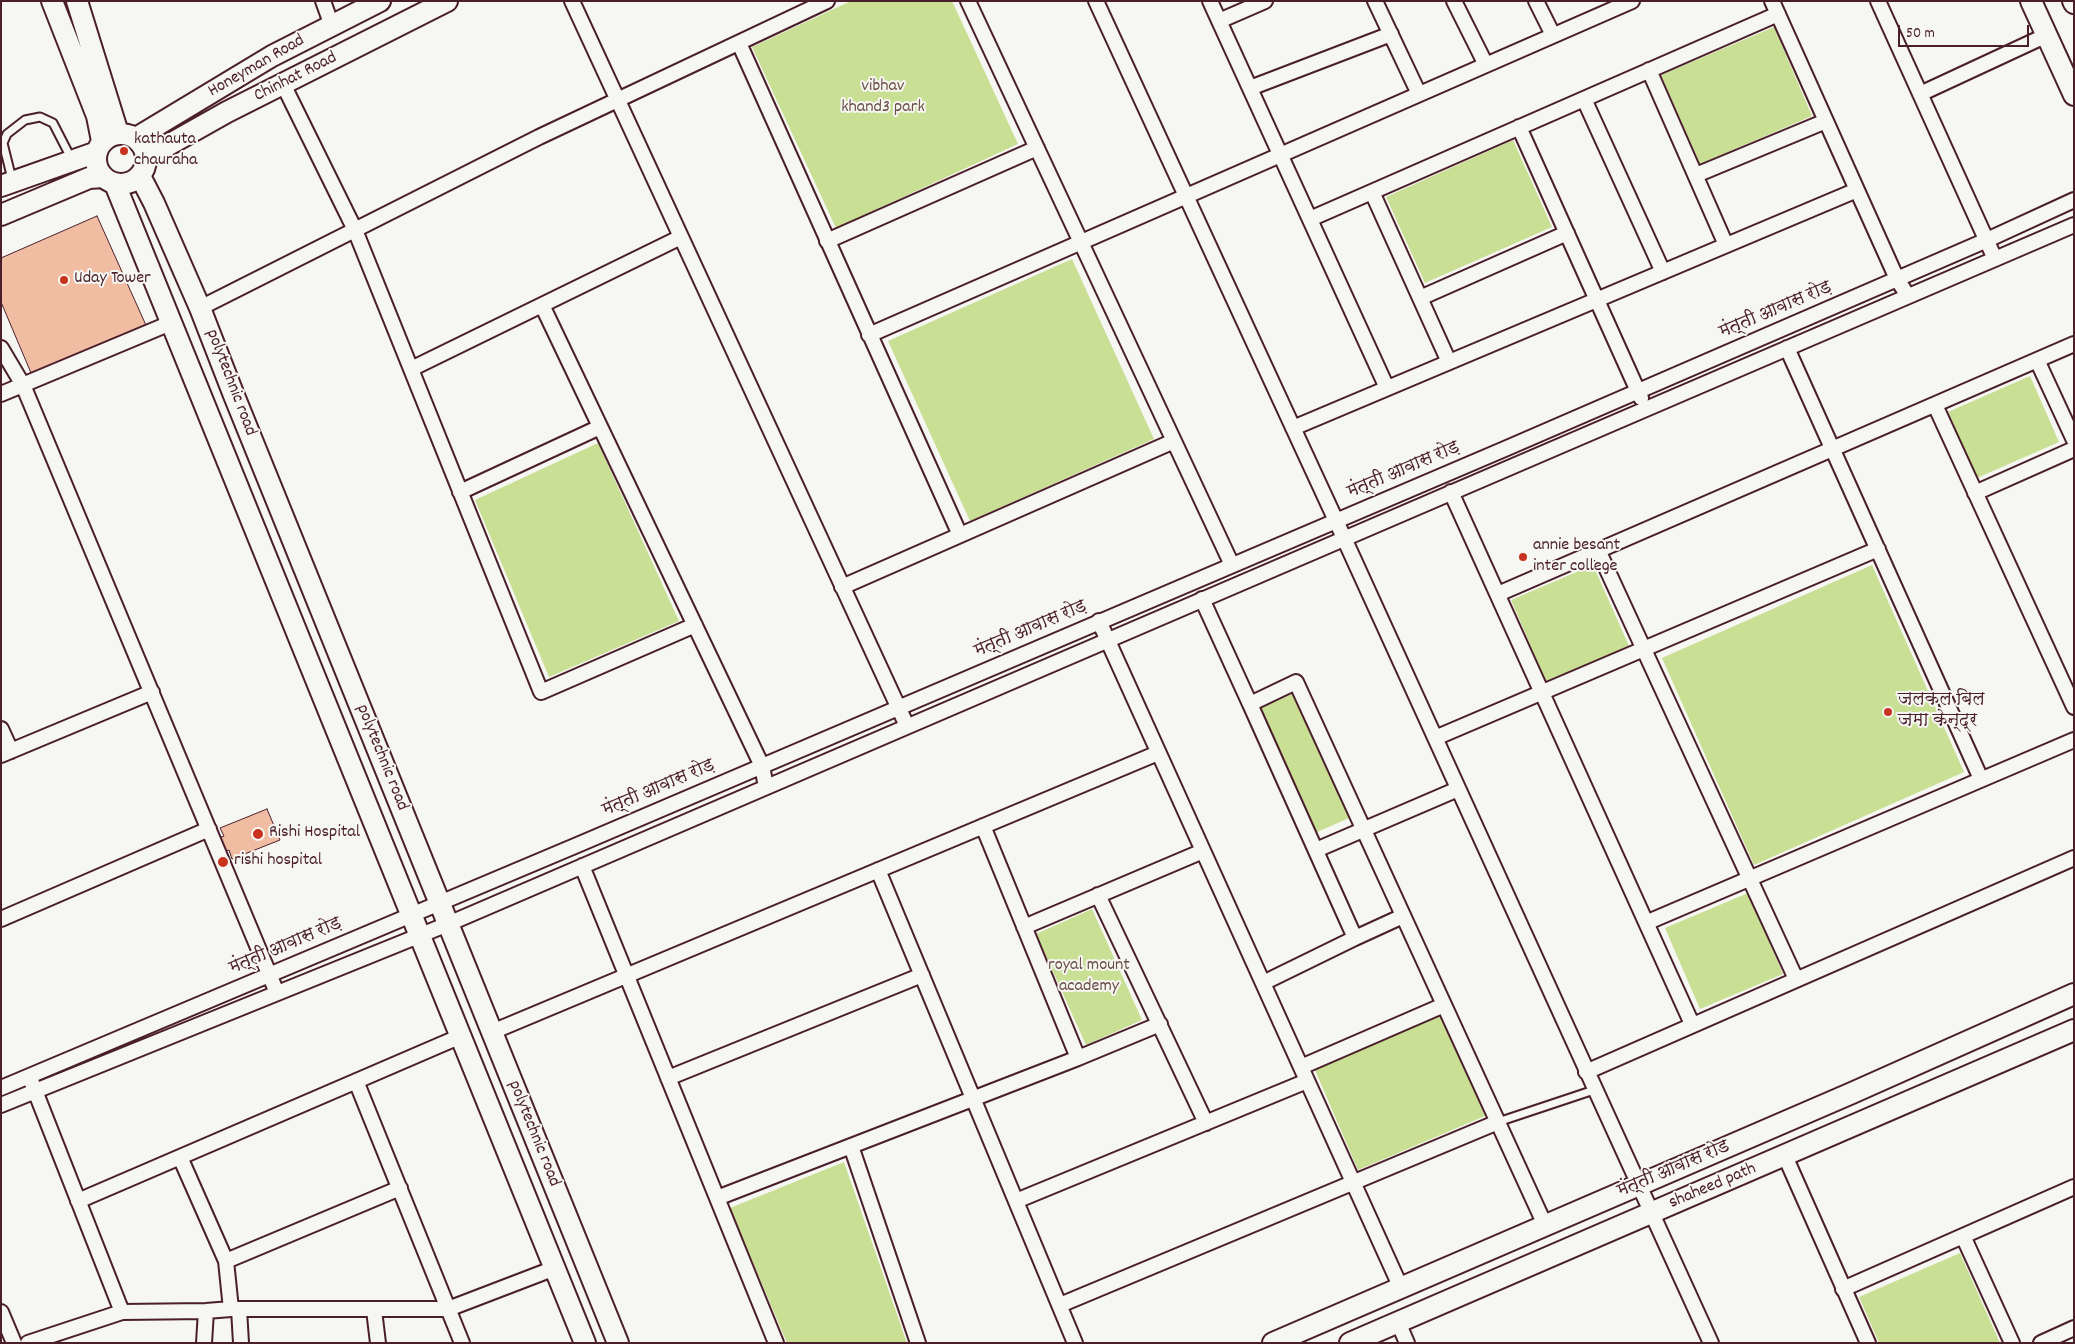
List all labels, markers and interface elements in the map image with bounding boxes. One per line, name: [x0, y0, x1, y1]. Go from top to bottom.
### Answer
scale bar: [1900, 15, 2031, 47]
text: 50 m: [1906, 23, 1935, 45]
street label: Honeyman Road: [205, 31, 309, 103]
street label: Chinhat Road: [251, 48, 341, 108]
park label: vibhav khand3 park: [841, 77, 925, 120]
place label: kathauta chauraha: [134, 130, 197, 172]
marker: kathauta chauraha: [118, 145, 130, 157]
place label: Uday Tower: [74, 269, 151, 291]
marker: Uday Tower: [58, 274, 70, 286]
street label: मंत्ती आवास रोड़: [1717, 278, 1835, 344]
street label: polytechnic road: [200, 327, 260, 439]
street label: मंत्ती आवास रोड़: [1345, 438, 1463, 504]
place label: annie besant inter college: [1533, 536, 1620, 578]
marker: annie besant inter college: [1517, 551, 1529, 563]
street label: मंत्ती आवास रोड़: [972, 597, 1090, 663]
place label: जलकल बिल जमा केन्द्र: [1898, 691, 1985, 734]
street label: polytechnic road: [350, 702, 412, 814]
marker: जलकल बिल जमा केन्द्र: [1882, 706, 1894, 718]
street label: मंत्ती आवास रोड़: [600, 756, 718, 822]
place label: Rishi Hospital: [269, 823, 360, 845]
marker: Rishi Hospital: [251, 827, 265, 841]
place label: rishi hospital: [234, 851, 322, 873]
marker: rishi hospital: [216, 855, 230, 869]
street label: मंत्ती आवास रोड़: [227, 914, 345, 980]
park label: royal mount academy: [1048, 956, 1130, 999]
street label: polytechnic road: [502, 1078, 564, 1190]
street label: मंत्ती आवास रोड: [1615, 1137, 1733, 1203]
street label: shaheed path: [1666, 1159, 1760, 1215]

